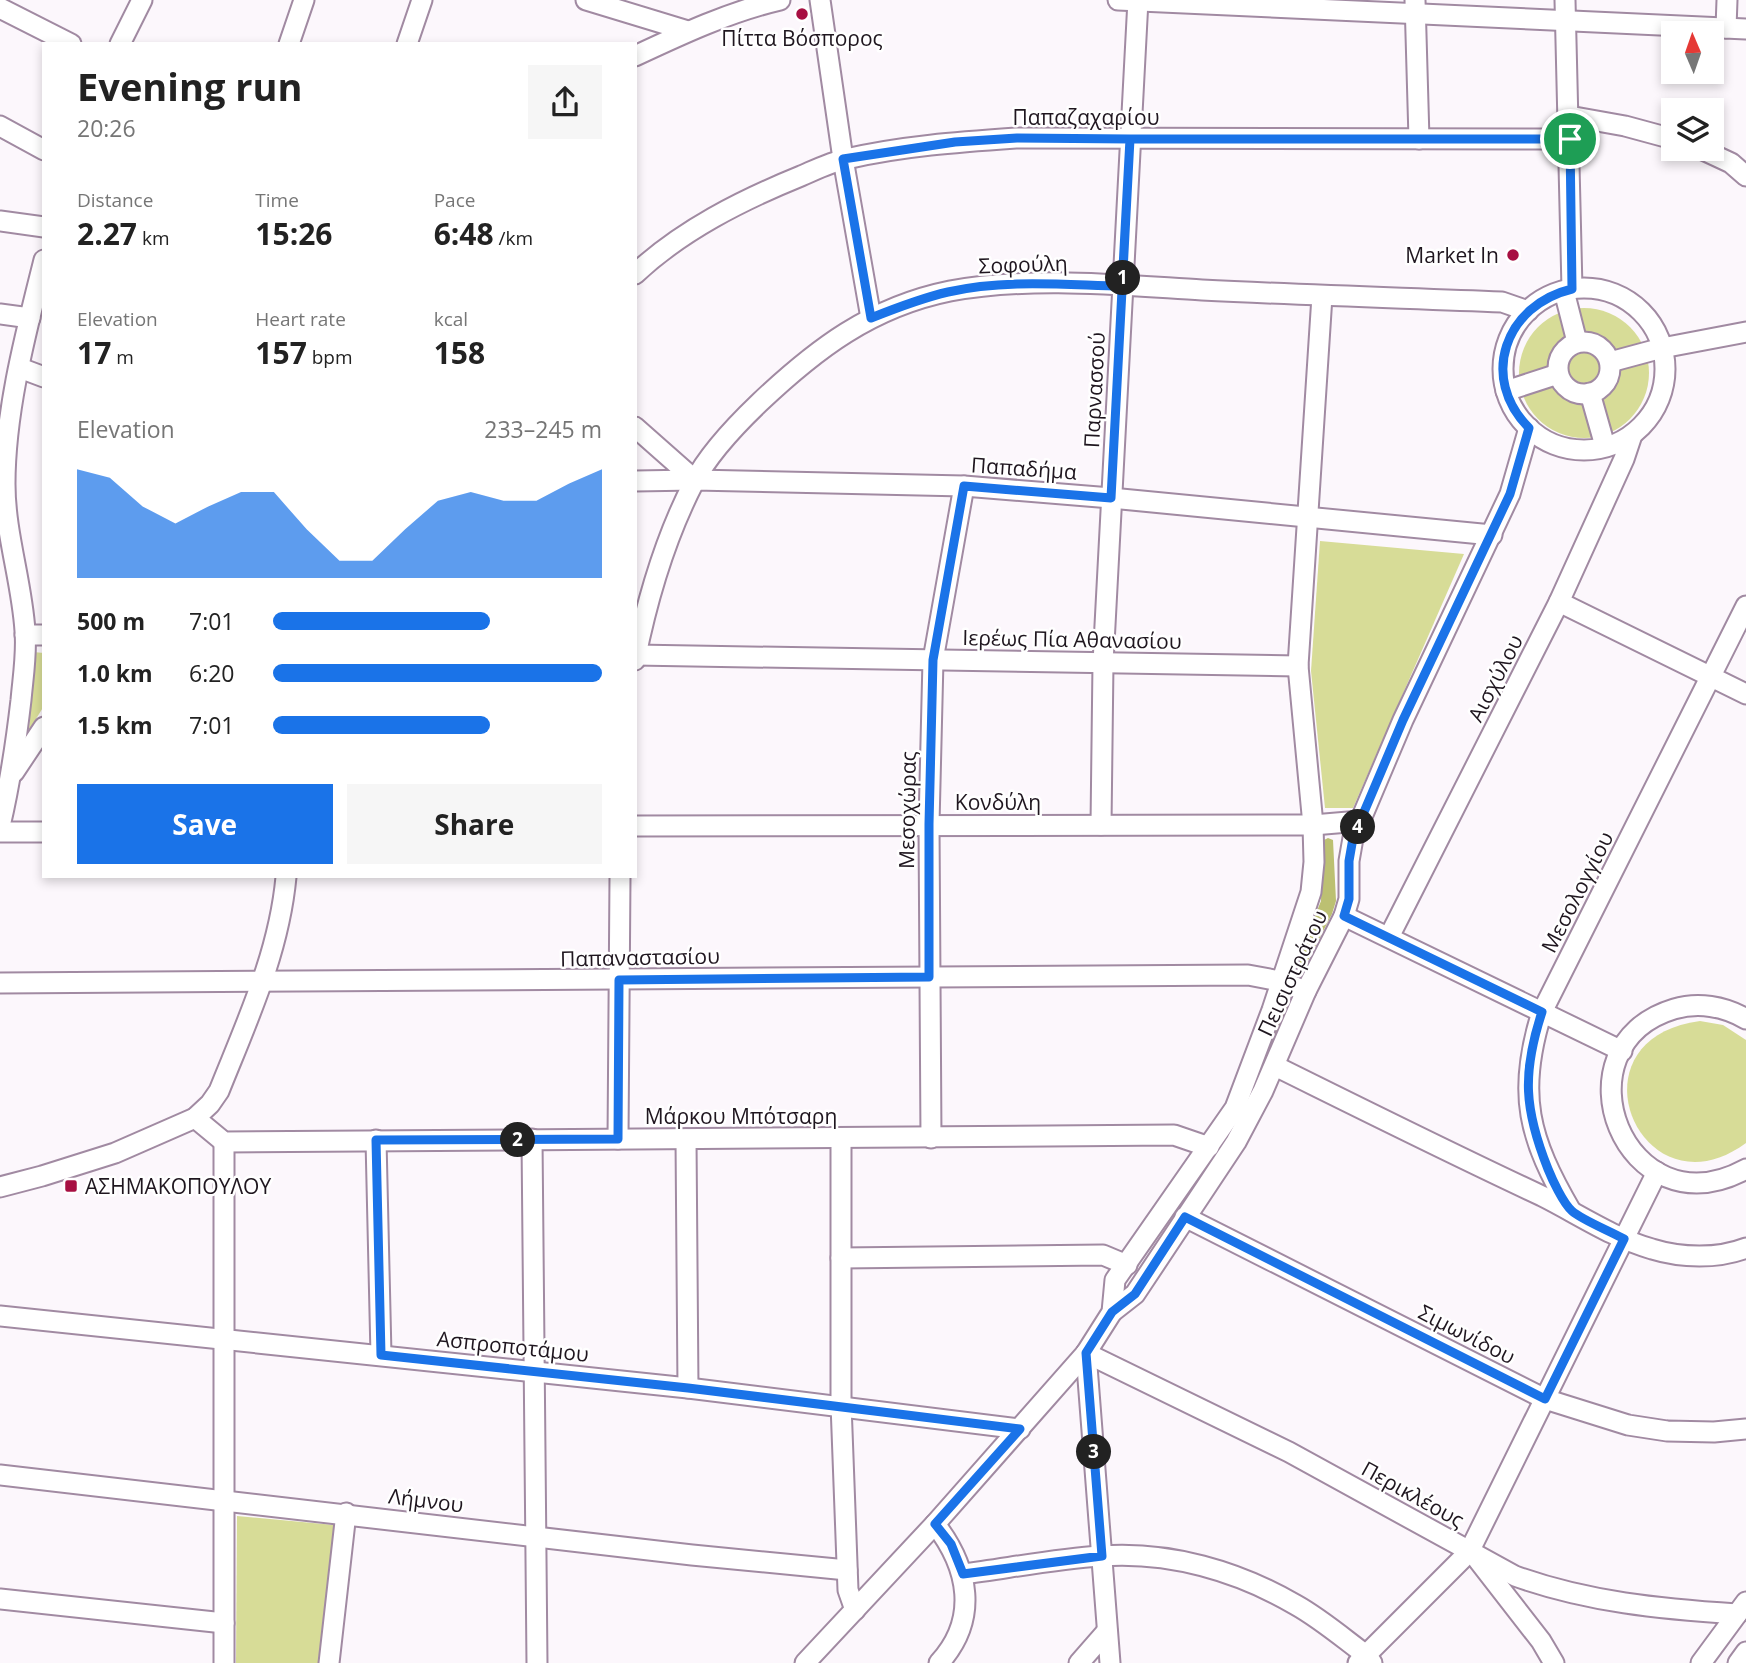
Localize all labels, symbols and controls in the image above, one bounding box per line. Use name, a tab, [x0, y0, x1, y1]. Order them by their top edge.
marker: Πίττα Βόσπορος	[794, 6, 810, 22]
north arrow	[1661, 21, 1724, 84]
map controls	[1661, 21, 1724, 161]
place label: Πίττα Βόσπορος	[721, 24, 883, 52]
text: Evening run	[77, 60, 302, 112]
button: share	[528, 65, 602, 139]
button: layers	[1661, 98, 1724, 161]
street label: Παπαζαχαρίου	[1013, 103, 1160, 131]
pin	[1540, 109, 1600, 169]
text: 20:26	[77, 112, 136, 144]
icon: arrive	[1551, 120, 1589, 158]
text: Distance	[77, 187, 153, 213]
text: Time	[255, 187, 299, 213]
text: Pace	[434, 187, 475, 213]
text: 2.27	[77, 213, 137, 254]
text: 15:26	[255, 213, 333, 254]
text: 6:48	[434, 213, 494, 254]
text: km	[137, 225, 170, 251]
text: /km	[494, 225, 533, 251]
place label: Market In	[1405, 241, 1499, 269]
marker: Market In	[1505, 247, 1521, 263]
street label: Σοφούλη	[978, 248, 1068, 280]
pin: 1	[1106, 260, 1140, 296]
text: 1	[1117, 264, 1128, 290]
text: Elevation	[77, 306, 158, 332]
text: Heart rate	[255, 306, 346, 332]
text: kcal	[434, 306, 468, 332]
street label: Παρνασσού	[1077, 331, 1111, 449]
text: 17	[77, 332, 111, 373]
text: 157	[255, 332, 307, 373]
text: 158	[434, 332, 485, 373]
text: m	[111, 344, 134, 370]
text: bpm	[307, 344, 353, 370]
text: Elevation	[77, 413, 175, 445]
text: 233–245 m	[484, 413, 602, 445]
street label: Παπαδήμα	[970, 450, 1078, 486]
text: 500 m	[77, 605, 145, 637]
text: 7:01	[189, 605, 235, 637]
street label: Ιερέως Πία Αθανασίου	[962, 623, 1182, 655]
street label: Αισχύλου	[1461, 630, 1529, 726]
text: 1.0 km	[77, 657, 153, 689]
text: 6:20	[189, 657, 235, 689]
text: 1.5 km	[77, 709, 153, 741]
text: 7:01	[189, 709, 235, 741]
street label: Μεσοχώρας	[892, 751, 922, 869]
button: Save	[77, 784, 333, 864]
button: Share	[347, 784, 602, 864]
street label: Κονδύλη	[955, 788, 1041, 816]
pin: 4	[1340, 810, 1376, 844]
text: 4	[1352, 813, 1363, 839]
street label: Μεσολογγίου	[1534, 827, 1620, 957]
street label: Πεισιστράτου	[1251, 905, 1333, 1041]
street label: Παπαναστασίου	[560, 942, 720, 972]
street label: Μάρκου Μπότσαρη	[645, 1102, 837, 1130]
pin: 2	[500, 1122, 536, 1158]
text: 2	[512, 1126, 523, 1152]
place label: ΑΣΗΜΑΚΟΠΟΥΛΟΥ	[85, 1172, 271, 1200]
marker: ΑΣΗΜΑΚΟΠΟΥΛΟΥ	[63, 1178, 79, 1194]
street label: Σιμωνίδου	[1414, 1298, 1520, 1370]
street label: Ασπροποτάμου	[436, 1324, 590, 1368]
pin: 3	[1076, 1434, 1112, 1470]
text: 3	[1088, 1438, 1099, 1464]
street label: Περικλέους	[1357, 1454, 1469, 1534]
street label: Λήμνου	[387, 1482, 465, 1518]

